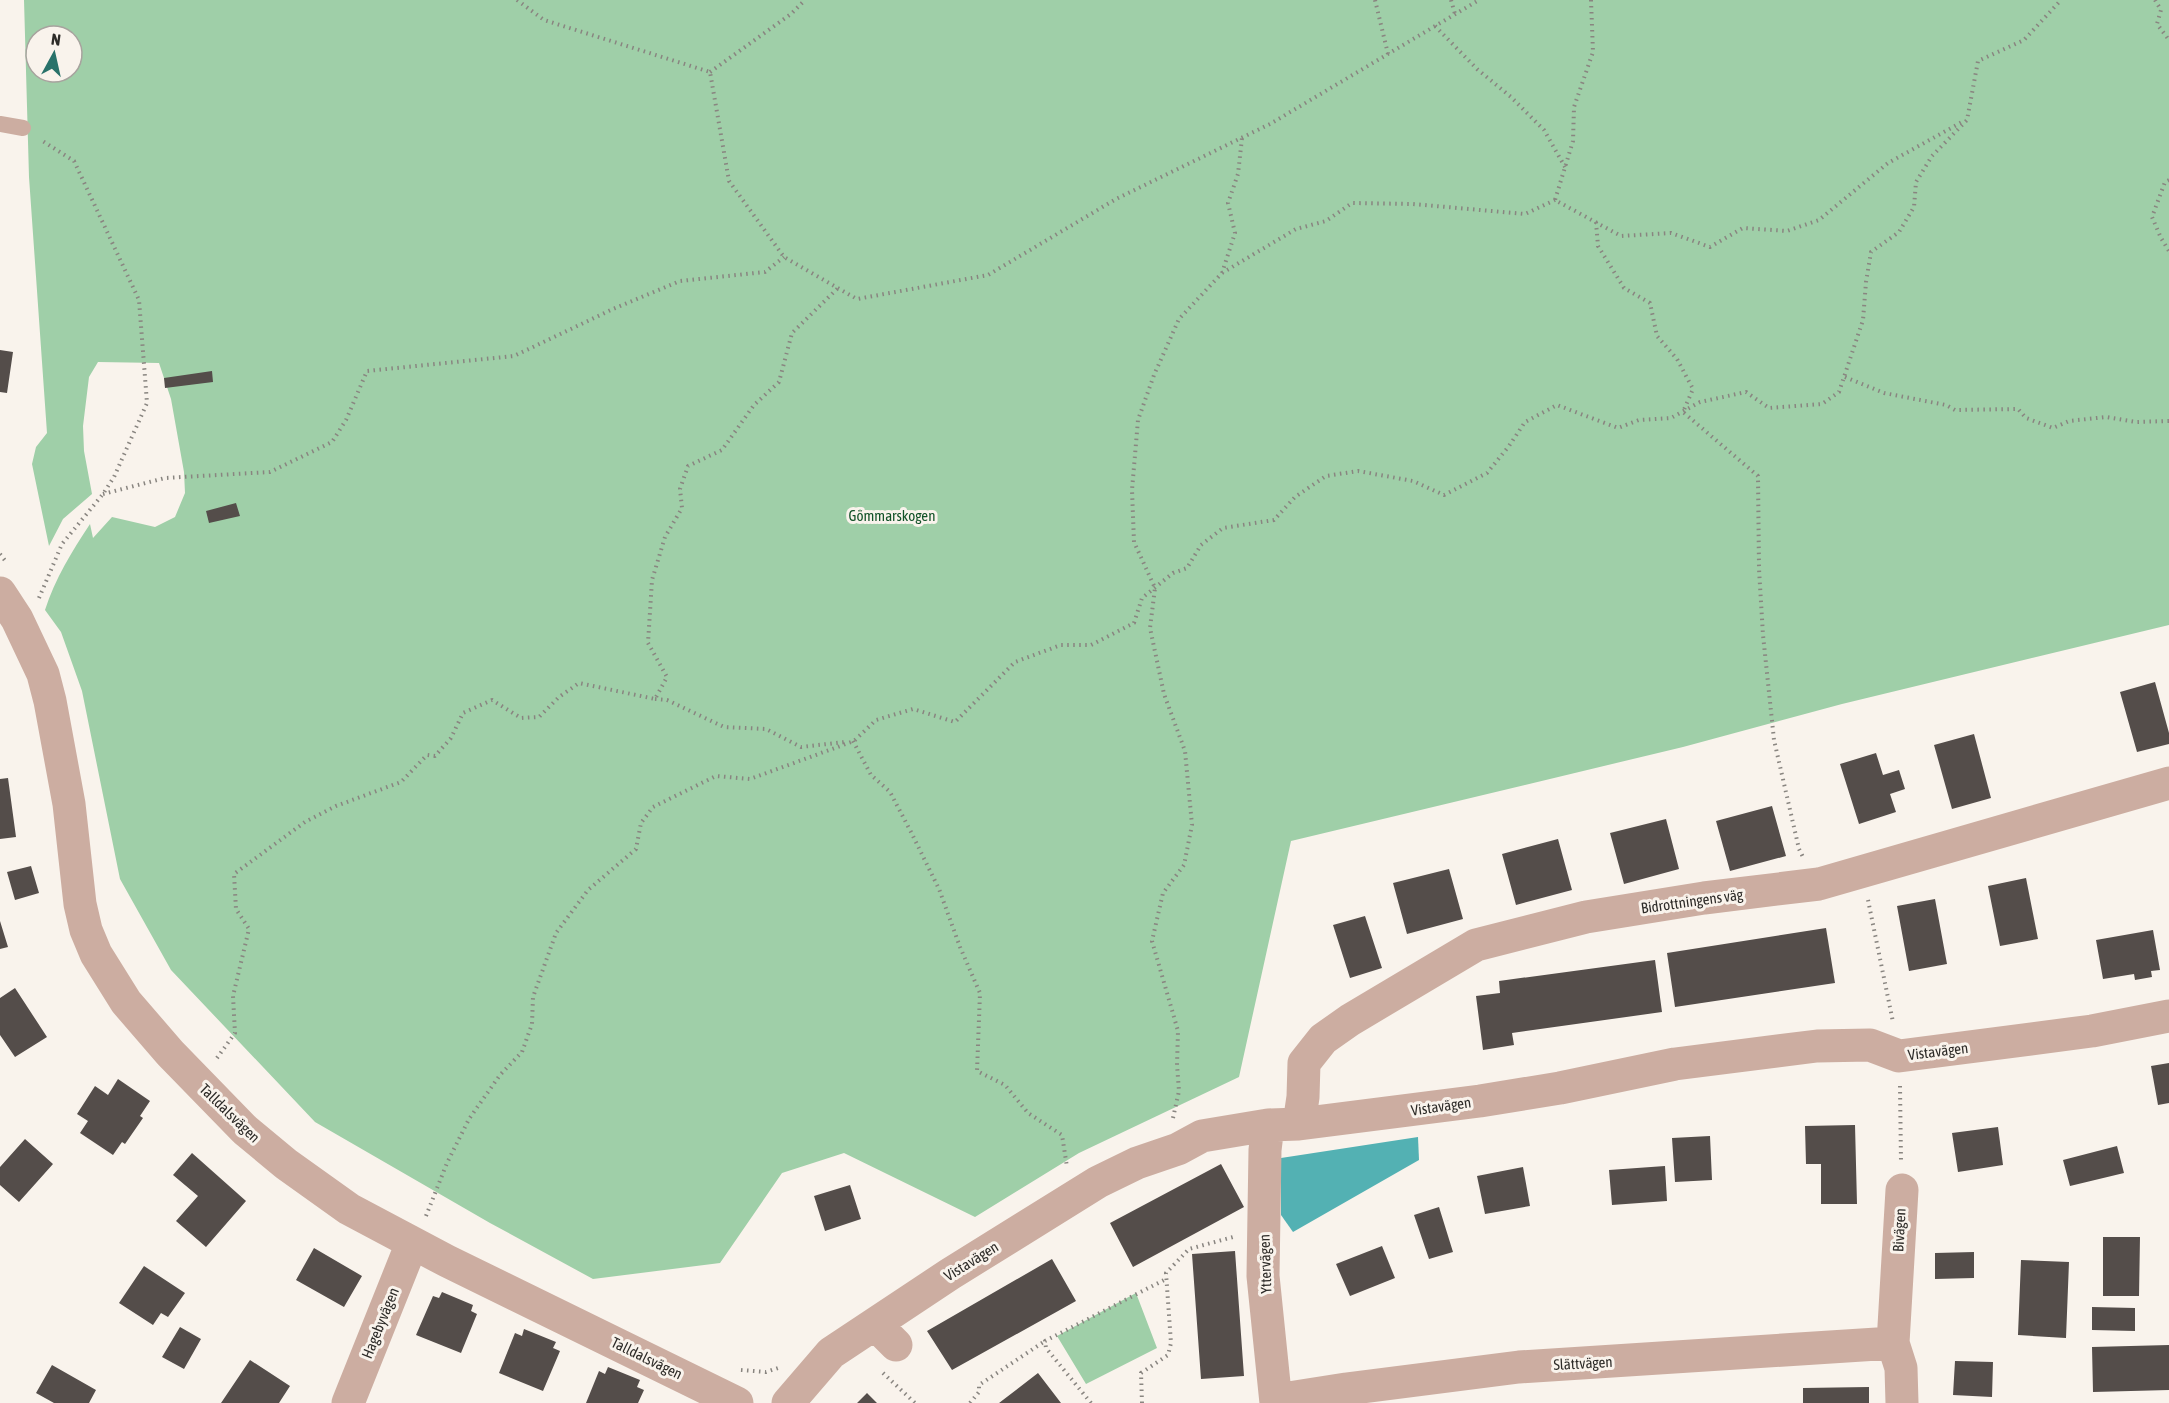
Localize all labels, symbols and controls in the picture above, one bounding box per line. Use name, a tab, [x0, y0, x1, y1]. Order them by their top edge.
north arrow	[24, 24, 84, 84]
text: N	[50, 30, 62, 49]
park label: Gömmarskogen	[849, 507, 935, 524]
street label: Bidrottningens väg	[1640, 885, 1745, 917]
street label: Vistavägen	[1907, 1039, 1969, 1063]
street label: Talldalsvägen	[196, 1080, 264, 1146]
street label: Vistavägen	[1410, 1093, 1472, 1119]
street label: Bivägen	[1889, 1208, 1909, 1252]
street label: Yttervägen	[1255, 1234, 1275, 1294]
street label: Vistavägen	[941, 1238, 1001, 1284]
street label: Hagebyvägen	[358, 1285, 402, 1361]
street label: Talldalsvägen	[609, 1334, 685, 1382]
street label: Slättvägen	[1553, 1353, 1613, 1373]

